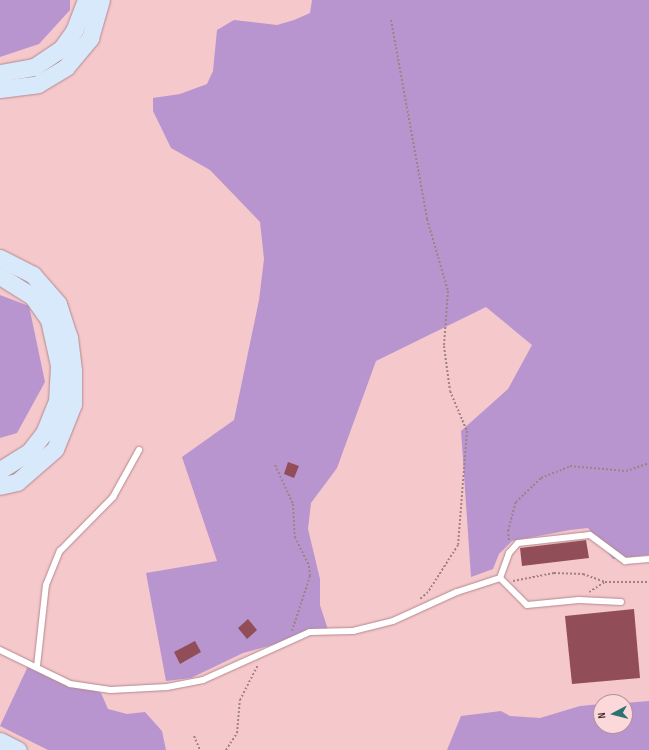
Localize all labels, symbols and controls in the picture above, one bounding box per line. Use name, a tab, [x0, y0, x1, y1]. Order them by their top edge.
north arrow	[593, 694, 633, 734]
text: N	[595, 712, 608, 719]

